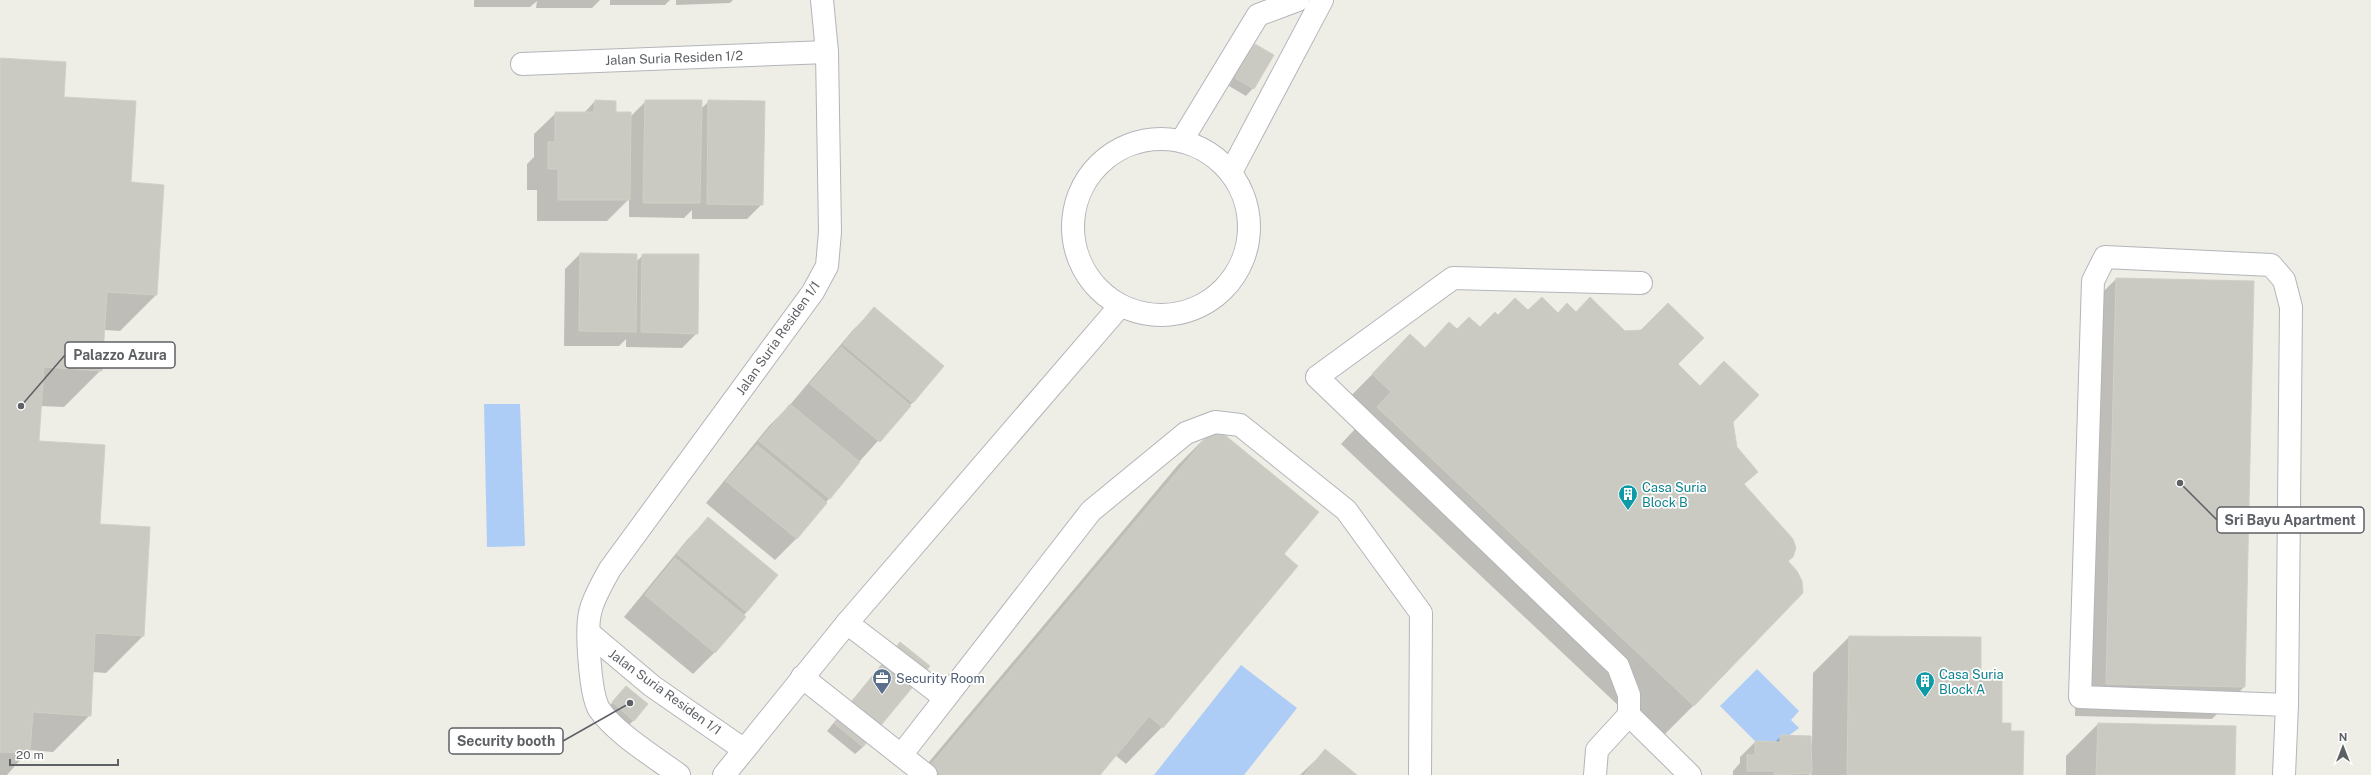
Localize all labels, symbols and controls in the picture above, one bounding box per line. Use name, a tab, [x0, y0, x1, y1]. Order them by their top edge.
street label: Jalan Suria Residen 1/2	[605, 48, 743, 68]
street label: Jalan Suria Residen 1/1	[733, 278, 823, 398]
callout: Palazzo Azura	[65, 342, 175, 368]
text: Palazzo Azura	[73, 347, 167, 363]
place label: Casa Suria Block B	[1642, 480, 1707, 510]
building icon: Casa Suria Block B	[1617, 483, 1639, 511]
callout: Sri Bayu Apartment	[2217, 507, 2364, 533]
text: Sri Bayu Apartment	[2224, 512, 2356, 528]
street label: Jalan Suria Residen 1/1	[606, 646, 724, 738]
office icon: Security Room	[871, 667, 893, 695]
place label: Casa Suria Block A	[1939, 667, 2004, 697]
building icon: Casa Suria Block A	[1914, 670, 1936, 698]
place label: Security Room	[896, 671, 985, 686]
north arrow	[2323, 727, 2363, 767]
callout: Security booth	[449, 728, 563, 754]
text: N	[2339, 731, 2347, 743]
text: Security booth	[457, 733, 555, 749]
scale bar	[10, 741, 118, 767]
text: 20 m	[16, 748, 44, 762]

